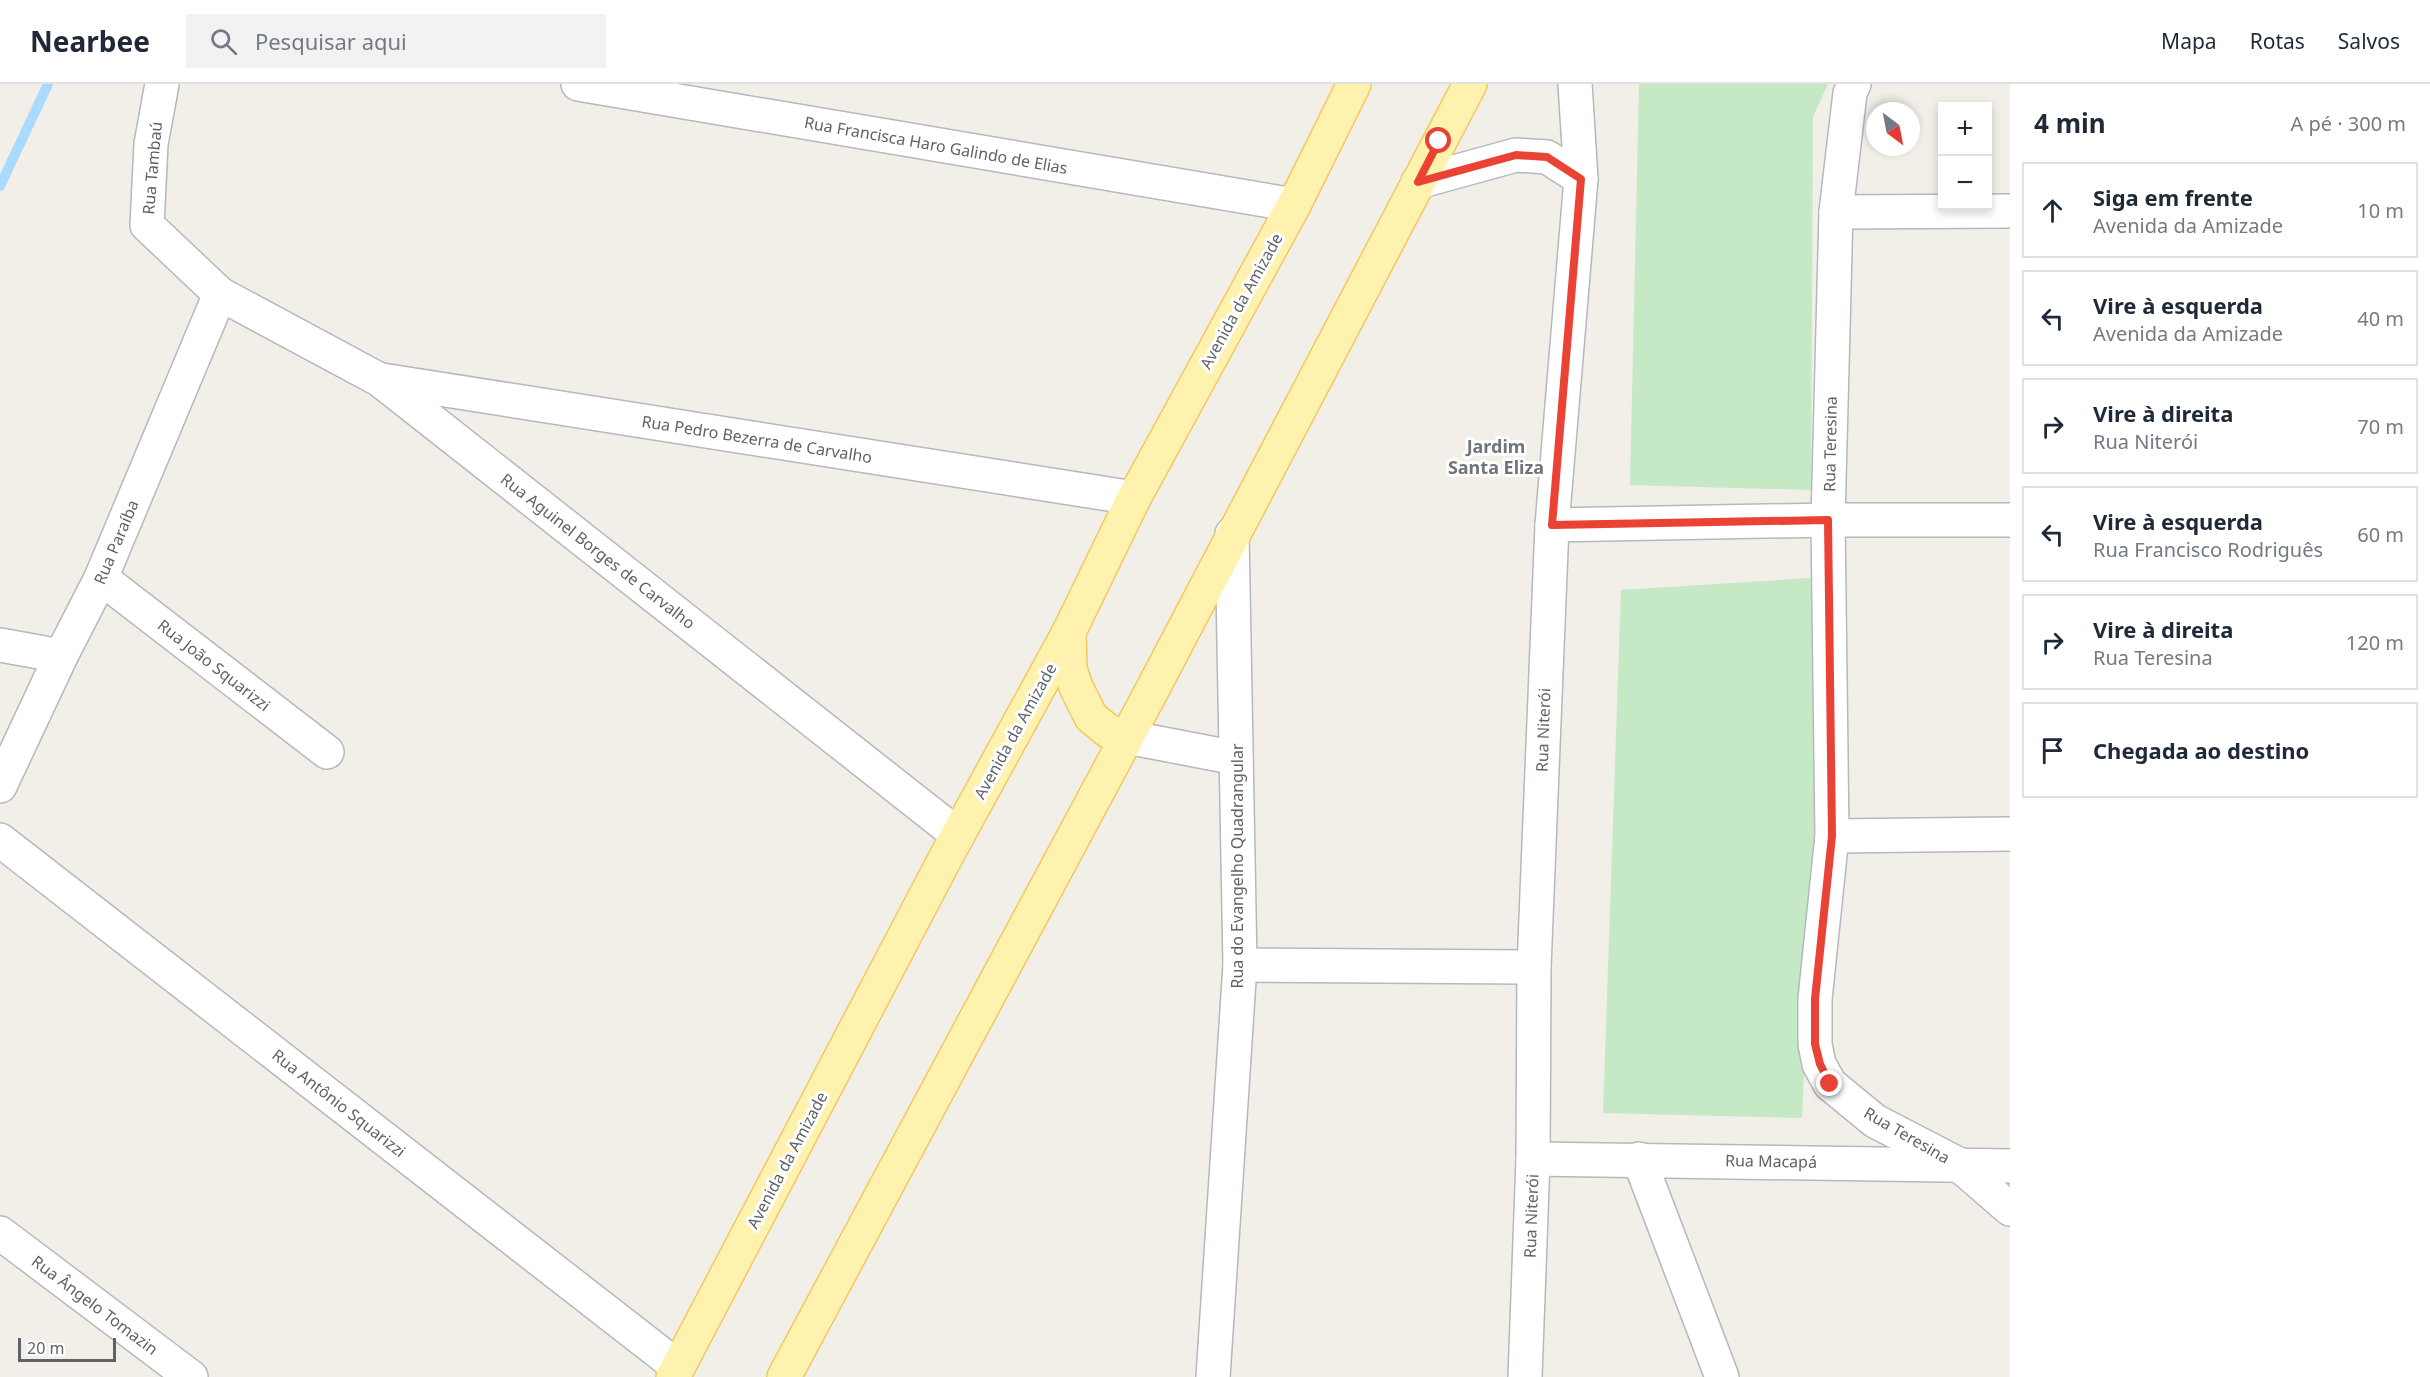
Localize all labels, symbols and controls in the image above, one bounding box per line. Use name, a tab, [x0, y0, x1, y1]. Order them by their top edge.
search box	[186, 14, 606, 68]
text: Nearbee	[30, 22, 150, 60]
icon: search	[207, 25, 240, 58]
text: Pesquisar aqui	[255, 26, 407, 56]
text: Mapa	[2161, 27, 2217, 55]
text: Rotas	[2250, 27, 2305, 55]
text: Salvos	[2338, 27, 2400, 55]
north arrow	[1866, 102, 1920, 156]
map controls	[1938, 102, 1992, 210]
button: +	[1938, 102, 1992, 156]
text: 4 min	[2034, 105, 2106, 141]
text: A pé · 300 m	[2290, 110, 2406, 137]
street label: Rua Francisca Haro Galindo de Elias	[803, 111, 1069, 179]
street label: Rua Tambaú	[137, 121, 167, 215]
route start	[1425, 127, 1451, 153]
button: −	[1938, 156, 1992, 210]
text: Siga em frente	[2093, 182, 2253, 212]
icon: ahead	[2036, 194, 2069, 227]
text: 10 m	[2357, 197, 2404, 224]
text: Avenida da Amizade	[2093, 212, 2283, 239]
street label: Avenida da Amizade	[1195, 229, 1287, 373]
text: Vire à esquerda	[2093, 290, 2263, 320]
icon: left	[2036, 302, 2069, 335]
text: 40 m	[2357, 305, 2404, 332]
text: Avenida da Amizade	[2093, 320, 2283, 347]
street label: Rua Teresina	[1818, 396, 1842, 492]
text: Vire à direita	[2093, 398, 2233, 428]
street label: Rua Pedro Bezerra de Carvalho	[640, 410, 874, 468]
icon: right	[2036, 410, 2069, 443]
text: 70 m	[2357, 413, 2404, 440]
text: Rua Niterói	[2093, 428, 2198, 455]
district label: Jardim Santa Eliza	[1448, 434, 1544, 479]
street label: Rua Aguinel Borges de Carvalho	[496, 468, 700, 634]
street label: Rua Paraíba	[88, 496, 144, 588]
text: Vire à esquerda	[2093, 506, 2263, 536]
icon: left	[2036, 518, 2069, 551]
text: 60 m	[2357, 521, 2404, 548]
text: Rua Francisco Rodriguês	[2093, 536, 2323, 563]
street label: Rua João Squarizzi	[153, 614, 275, 716]
text: Vire à direita	[2093, 614, 2233, 644]
icon: right	[2036, 626, 2069, 659]
text: 120 m	[2346, 629, 2404, 656]
text: Rua Teresina	[2093, 644, 2213, 671]
street label: Avenida da Amizade	[969, 659, 1061, 803]
street label: Rua Niterói	[1531, 688, 1555, 772]
icon: arrive	[2036, 734, 2069, 767]
text: Chegada ao destino	[2093, 735, 2309, 765]
street label: Rua do Evangelho Quadrangular	[1226, 743, 1248, 989]
street label: Rua Antônio Squarizzi	[268, 1044, 410, 1162]
route end	[1816, 1070, 1842, 1096]
street label: Avenida da Amizade	[742, 1088, 832, 1232]
street label: Rua Teresina	[1860, 1102, 1954, 1168]
street label: Rua Macapá	[1725, 1149, 1817, 1173]
street label: Rua Niterói	[1519, 1174, 1543, 1258]
street label: Rua Ângelo Tomazin	[27, 1250, 163, 1360]
scale bar	[18, 1335, 116, 1362]
text: 20 m	[27, 1337, 64, 1359]

